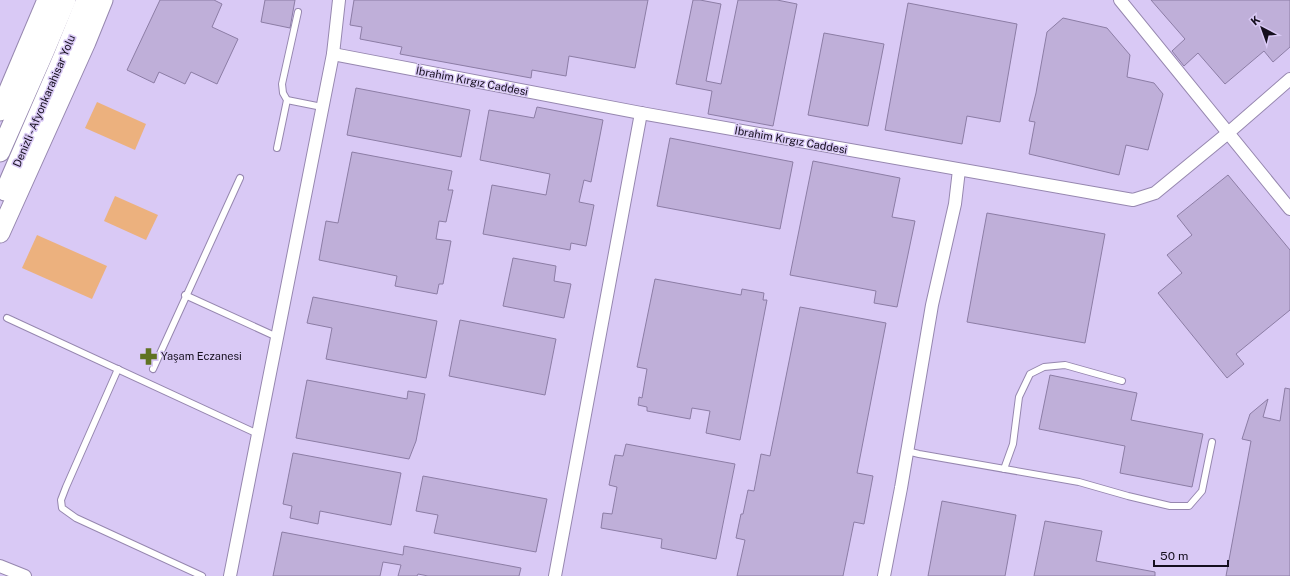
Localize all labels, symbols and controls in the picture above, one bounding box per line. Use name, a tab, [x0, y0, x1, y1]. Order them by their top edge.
north arrow	[1242, 8, 1282, 48]
text: K	[1249, 13, 1262, 28]
street label: Denizli - Afyonkarahisar Yolu	[11, 33, 77, 169]
street label: İbrahim Kırgız Caddesi	[415, 63, 529, 98]
street label: İbrahim Kırgız Caddesi	[734, 123, 848, 156]
pharmacy icon: Yaşam Eczanesi	[138, 346, 158, 366]
place label: Yaşam Eczanesi	[161, 350, 242, 363]
scale bar	[1154, 542, 1228, 568]
text: 50 m	[1160, 549, 1188, 563]

